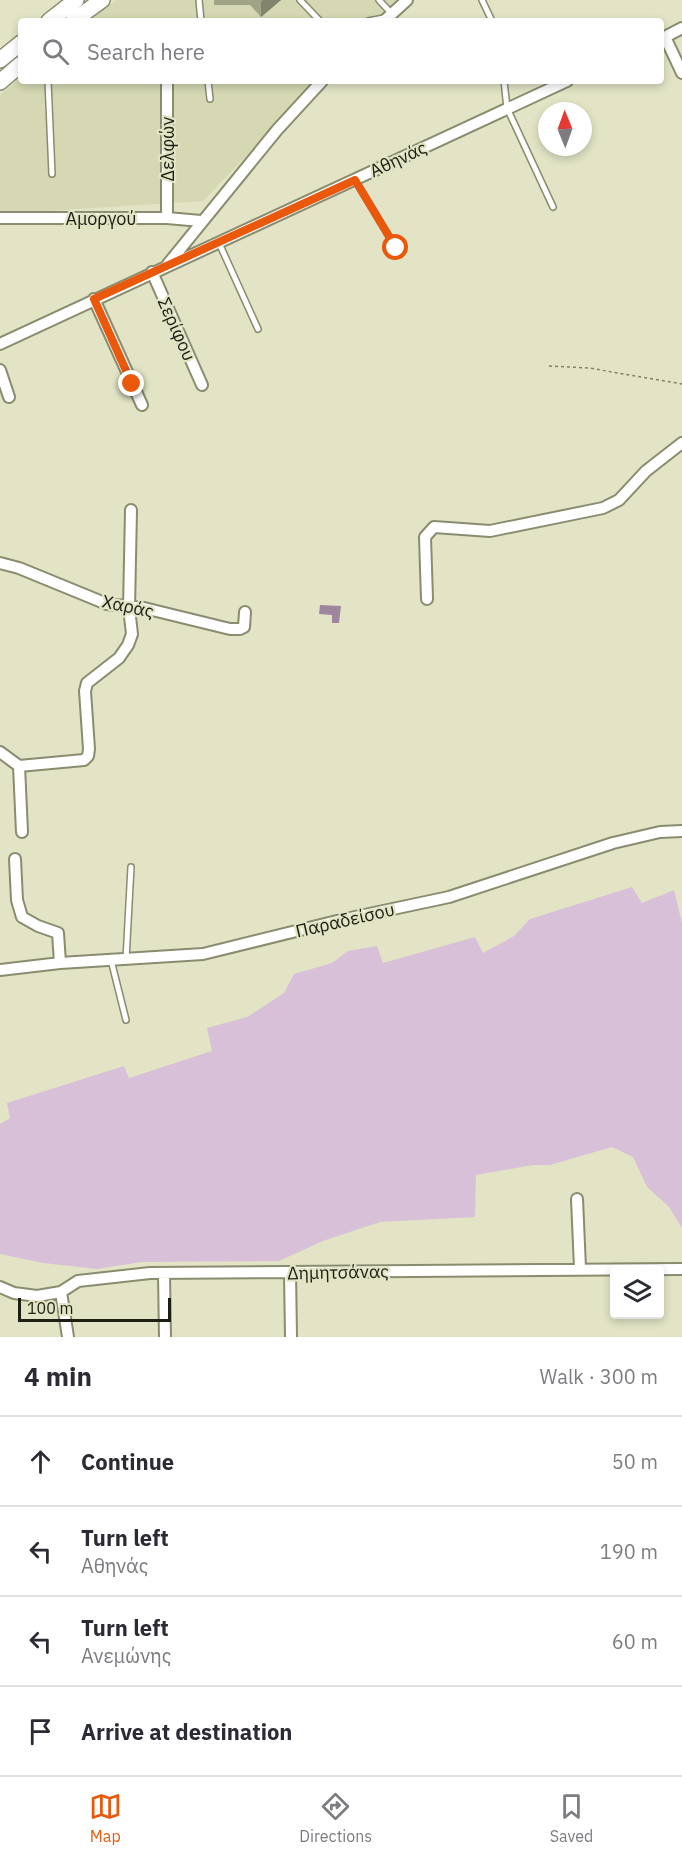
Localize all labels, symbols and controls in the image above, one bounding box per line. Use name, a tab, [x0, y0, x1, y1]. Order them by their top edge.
search box	[18, 18, 664, 84]
icon: search	[39, 35, 72, 68]
text: Search here	[87, 37, 205, 66]
north arrow	[538, 102, 592, 156]
street label: Δελφών	[156, 116, 179, 182]
street label: Αθηνάς	[366, 136, 431, 182]
street label: Αμοργού	[65, 207, 137, 230]
route start	[382, 234, 408, 260]
street label: Σερίφου	[153, 294, 201, 364]
route end	[118, 370, 144, 396]
street label: Χαράς	[100, 589, 156, 623]
street label: Παραδείσου	[293, 897, 397, 943]
street label: Δημητσάνας	[287, 1260, 389, 1284]
map controls	[610, 1265, 664, 1319]
button: layers	[610, 1265, 664, 1319]
scale bar	[18, 1295, 171, 1322]
text: 100 m	[27, 1298, 74, 1318]
text: 4 min	[24, 1359, 92, 1393]
text: Walk · 300 m	[540, 1363, 658, 1390]
icon: ahead	[24, 1445, 57, 1478]
text: Continue	[81, 1447, 174, 1476]
text: 50 m	[612, 1448, 658, 1475]
text: Turn left	[81, 1523, 169, 1552]
icon: left	[24, 1535, 57, 1568]
text: 190 m	[600, 1538, 658, 1565]
text: Αθηνάς	[81, 1552, 148, 1579]
text: Turn left	[81, 1613, 169, 1642]
icon: left	[24, 1625, 57, 1658]
text: 60 m	[612, 1628, 658, 1655]
text: Ανεμώνης	[81, 1642, 171, 1669]
icon: arrive	[24, 1715, 57, 1748]
text: Arrive at destination	[81, 1717, 292, 1746]
tab: Map	[89, 1790, 122, 1846]
tab: Directions	[299, 1790, 372, 1846]
tab: Saved	[550, 1790, 593, 1846]

